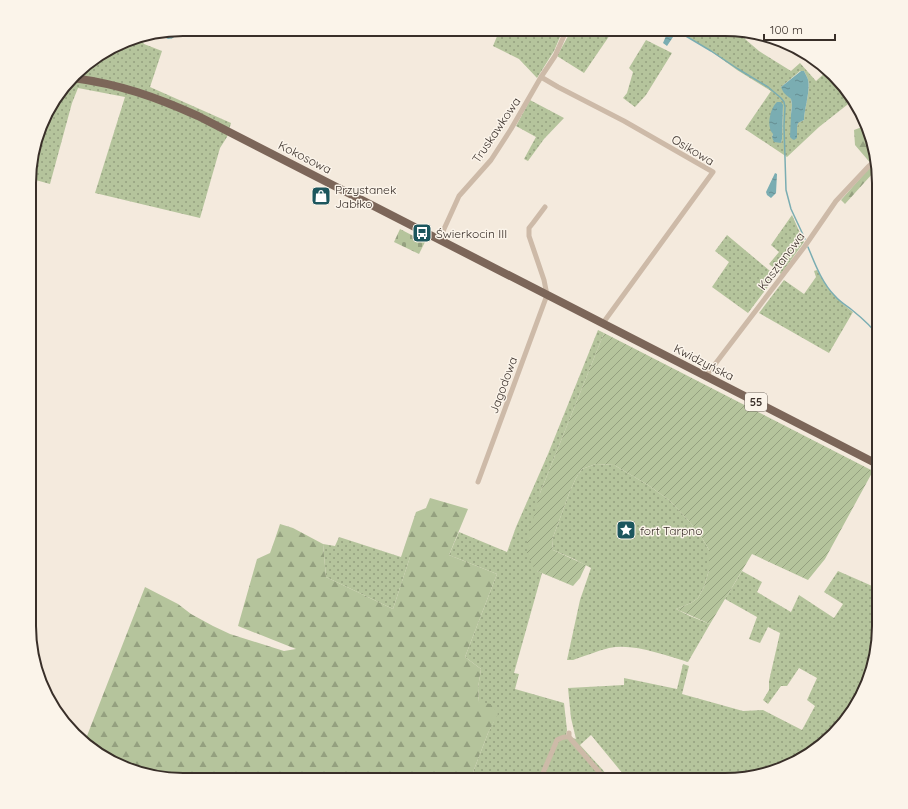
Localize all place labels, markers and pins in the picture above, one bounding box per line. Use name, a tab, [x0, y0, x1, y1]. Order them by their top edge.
place label: Przystanek Jabłko	[335, 182, 396, 211]
shop icon: Przystanek Jabłko	[310, 185, 332, 207]
bus stop icon: Świerkocin III	[411, 222, 433, 244]
place label: Świerkocin III	[436, 226, 507, 241]
place icon: fort Tarpno	[615, 519, 637, 541]
place label: fort Tarpno	[640, 523, 702, 538]

